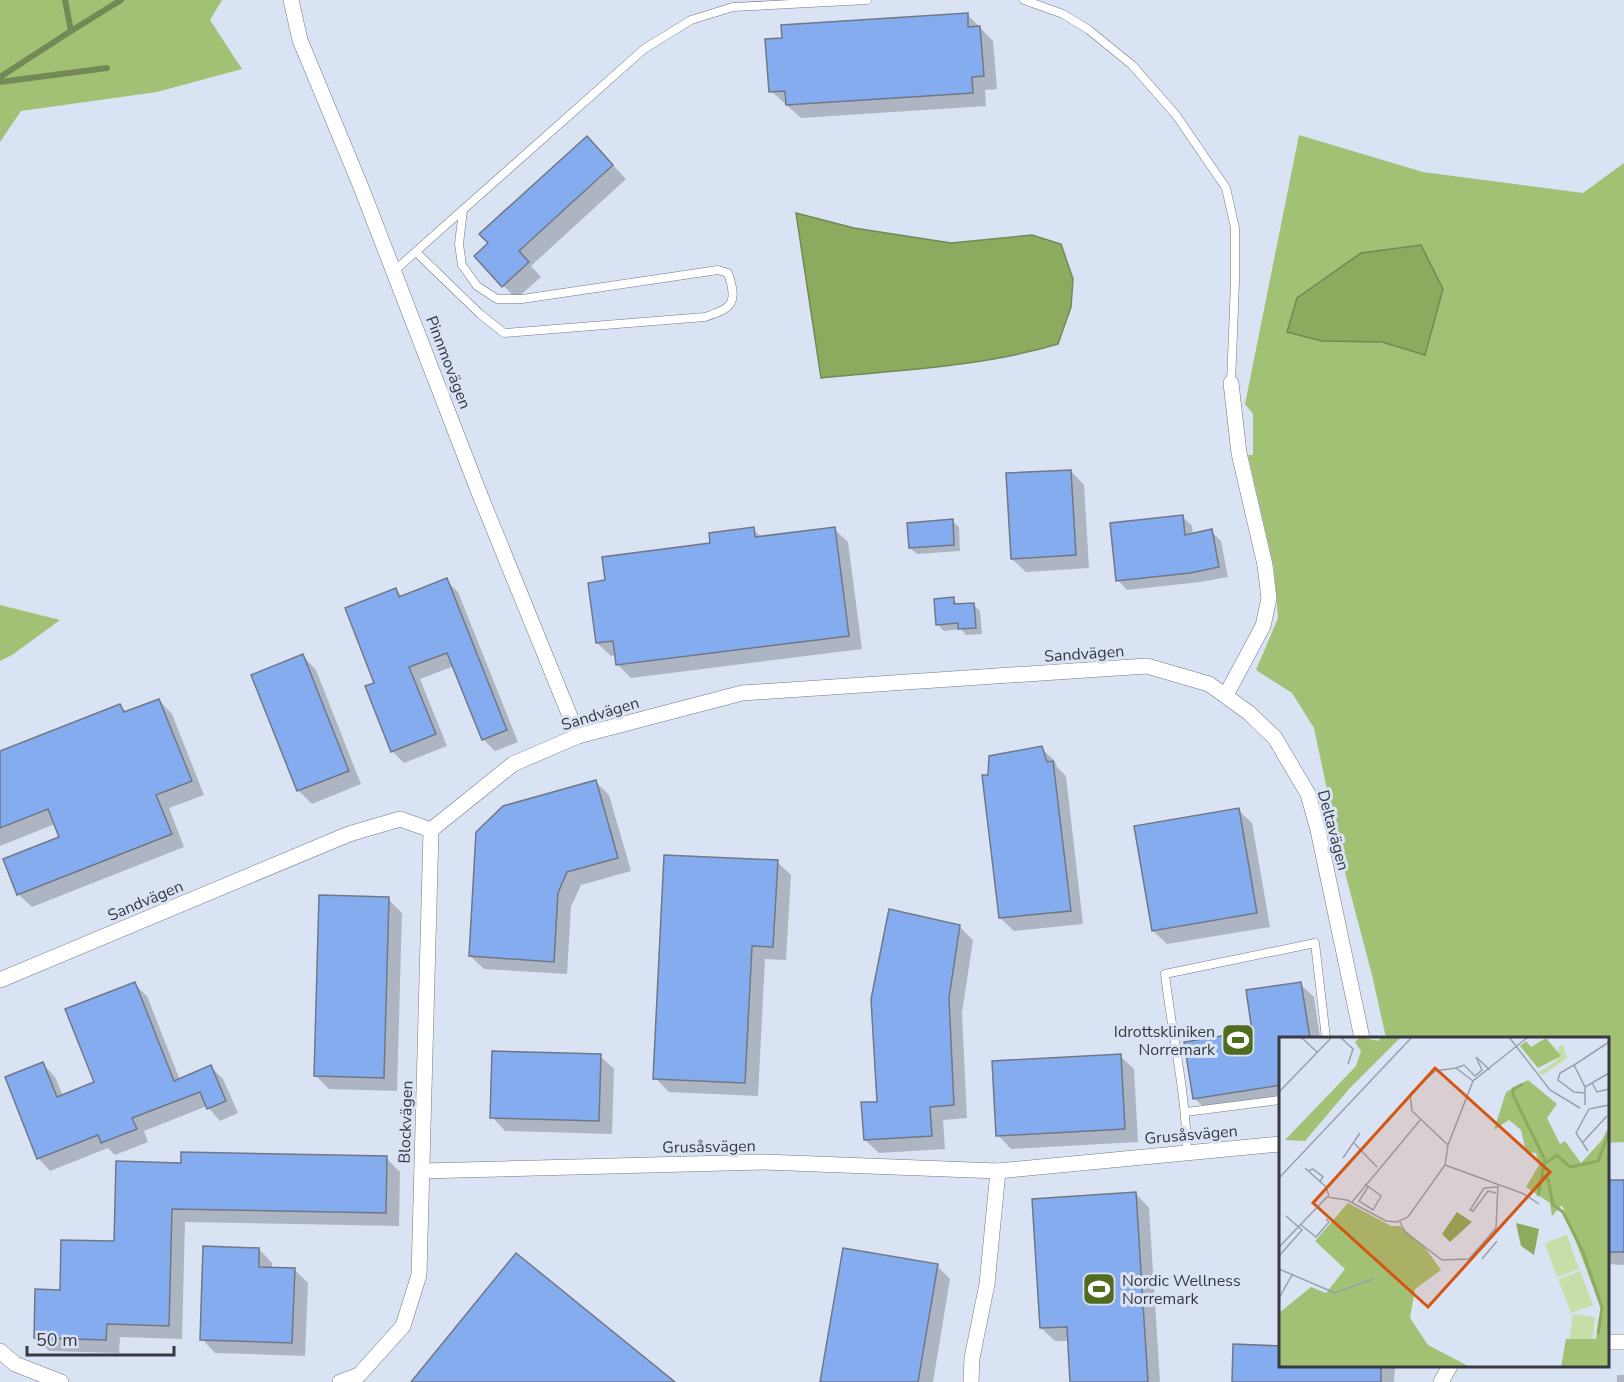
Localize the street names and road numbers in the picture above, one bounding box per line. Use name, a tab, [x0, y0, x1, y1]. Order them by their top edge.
street label: Pinnmovägen	[420, 313, 476, 412]
street label: Sandvägen	[1043, 640, 1125, 668]
street label: Sandvägen	[559, 692, 642, 736]
street label: Deltavägen	[1312, 788, 1354, 873]
street label: Sandvägen	[104, 875, 187, 927]
street label: Blockvägen	[394, 1080, 418, 1164]
street label: Grusåsvägen	[1144, 1120, 1239, 1150]
street label: Grusåsvägen	[662, 1135, 756, 1159]

